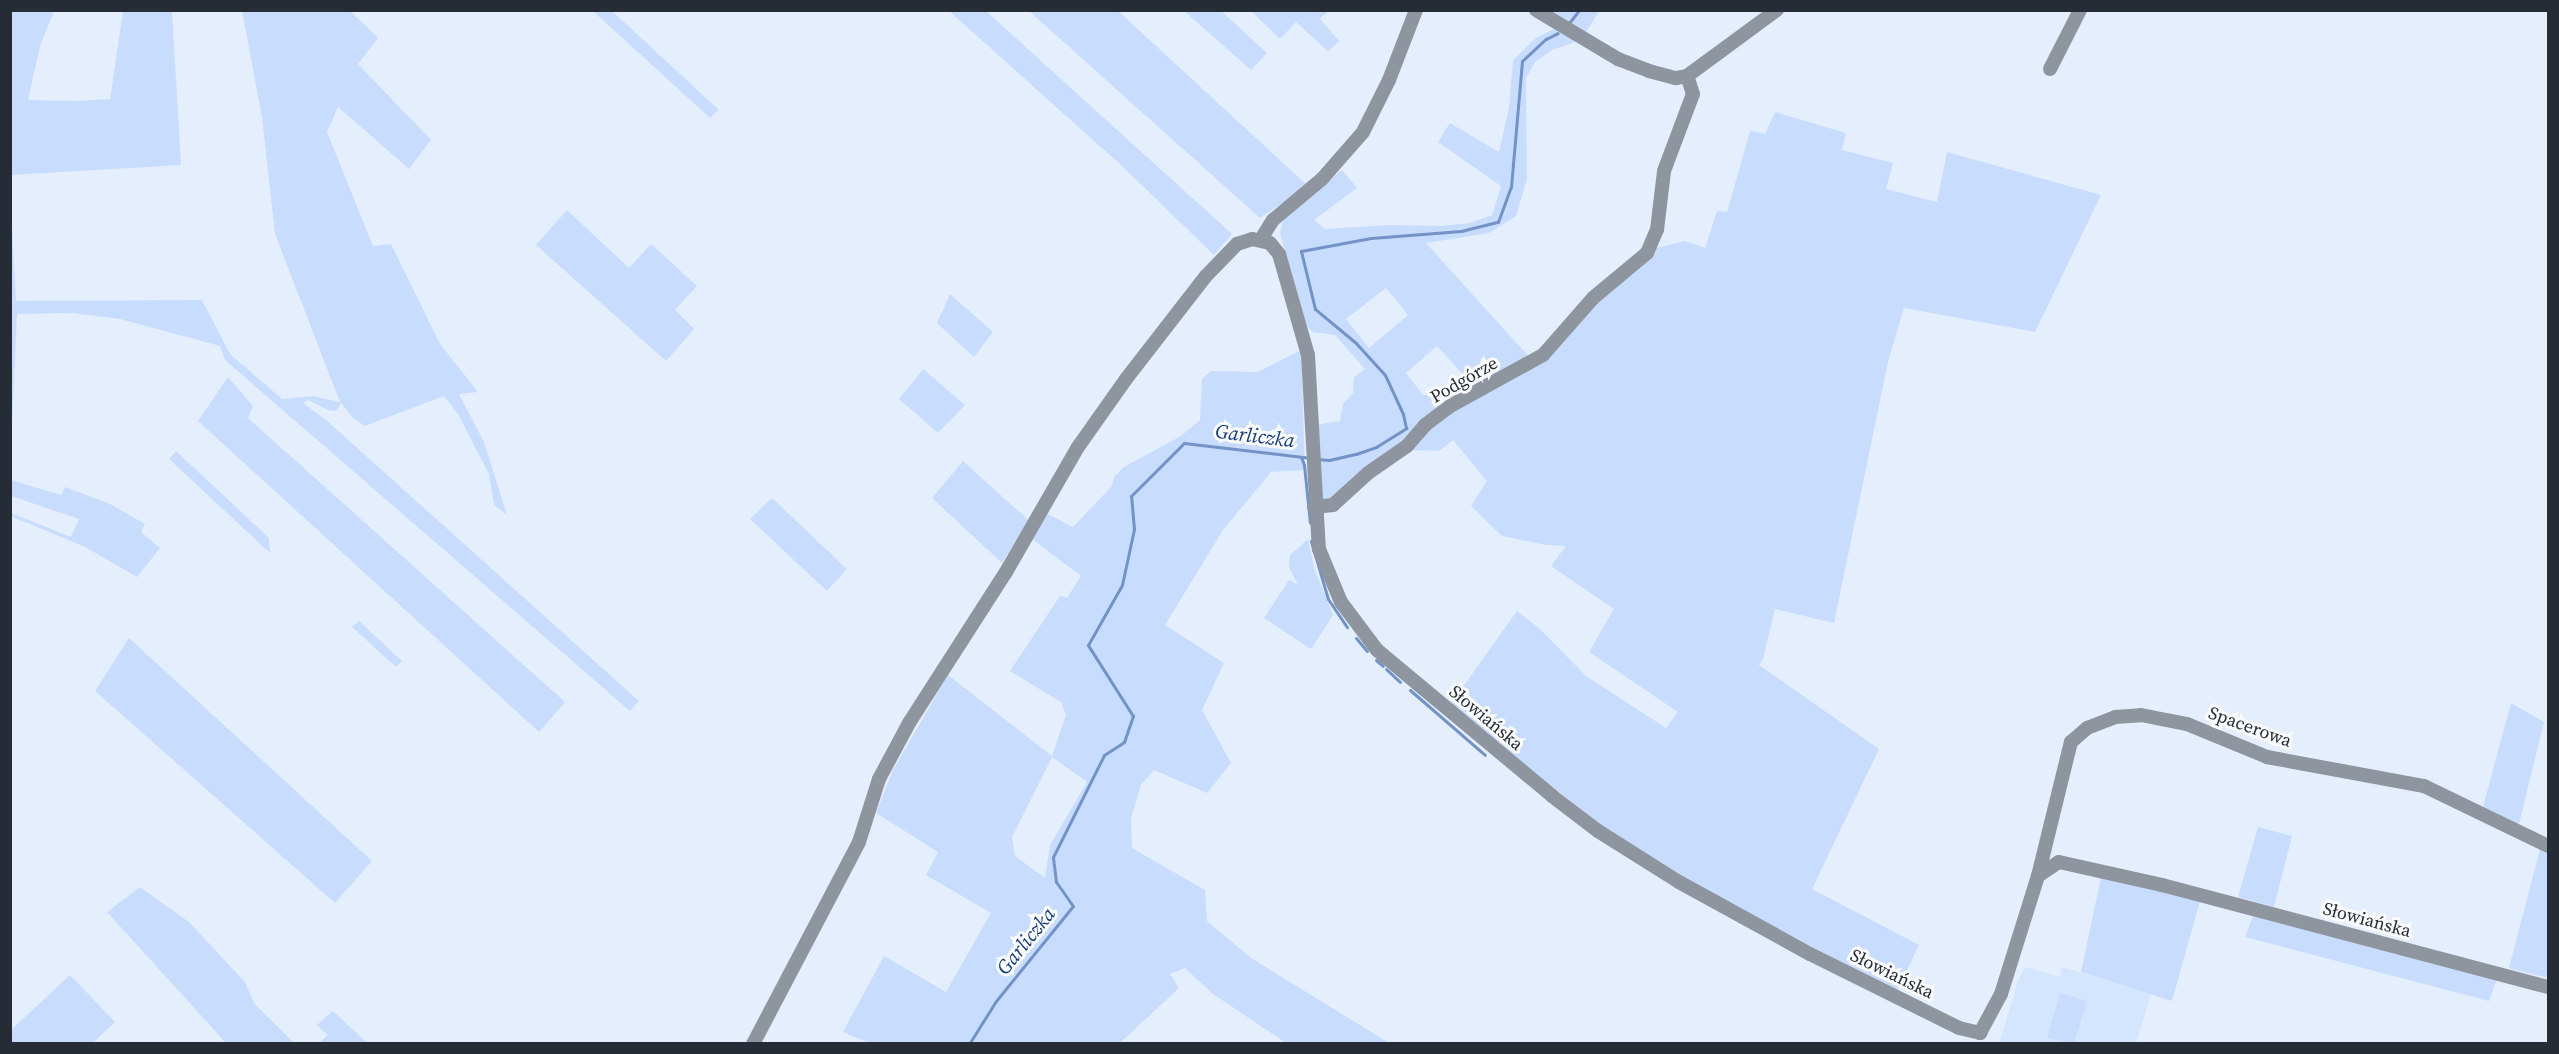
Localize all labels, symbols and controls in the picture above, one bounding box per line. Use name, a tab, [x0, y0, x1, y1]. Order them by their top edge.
street label: Podgórze	[1426, 352, 1502, 408]
water label: Garliczka	[1214, 419, 1296, 453]
street label: Słowiańska	[1445, 681, 1527, 755]
street label: Spacerowa	[2206, 702, 2294, 752]
street label: Słowiańska	[2321, 898, 2413, 942]
water label: Garliczka	[992, 902, 1060, 980]
street label: Słowiańska	[1847, 945, 1937, 1003]

